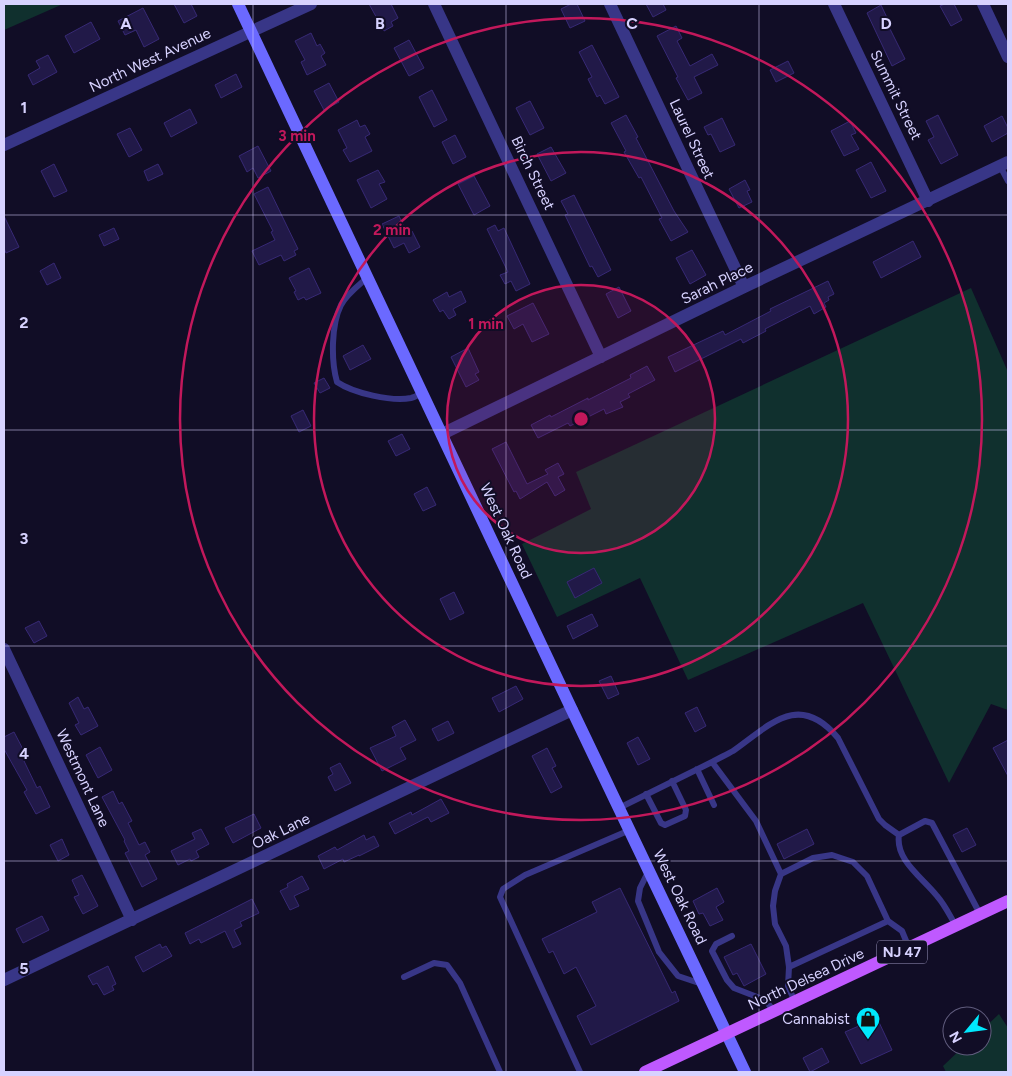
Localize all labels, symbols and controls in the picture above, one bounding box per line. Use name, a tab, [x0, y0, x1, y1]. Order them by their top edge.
text: B	[375, 14, 385, 33]
text: C	[626, 14, 638, 33]
text: D	[880, 14, 892, 33]
street label: North West Avenue	[86, 24, 214, 96]
street label: Summit Street	[866, 47, 926, 143]
street label: Laurel Street	[666, 96, 718, 182]
text: 1	[21, 98, 27, 117]
text: 3 min	[278, 127, 316, 145]
street label: Birch Street	[507, 133, 559, 213]
text: 2 min	[373, 221, 411, 239]
street label: Sarah Place	[678, 258, 756, 308]
text: 2	[19, 313, 29, 332]
text: 1 min	[468, 315, 504, 333]
centre of rings	[572, 410, 590, 428]
street label: West Oak Road	[476, 480, 536, 582]
text: 3	[20, 529, 29, 548]
street label: Westmont Lane	[52, 726, 114, 830]
text: 4	[19, 744, 29, 763]
street label: Oak Lane	[249, 809, 313, 853]
street label: West Oak Road	[649, 847, 711, 947]
road number: NJ 47	[877, 940, 927, 964]
street label: North Delsea Drive	[745, 944, 867, 1014]
text: 5	[19, 959, 29, 978]
shop icon: Cannabist	[855, 1006, 881, 1040]
north arrow	[942, 1006, 992, 1056]
place label: Cannabist	[782, 1010, 850, 1028]
text: N	[946, 1028, 966, 1046]

